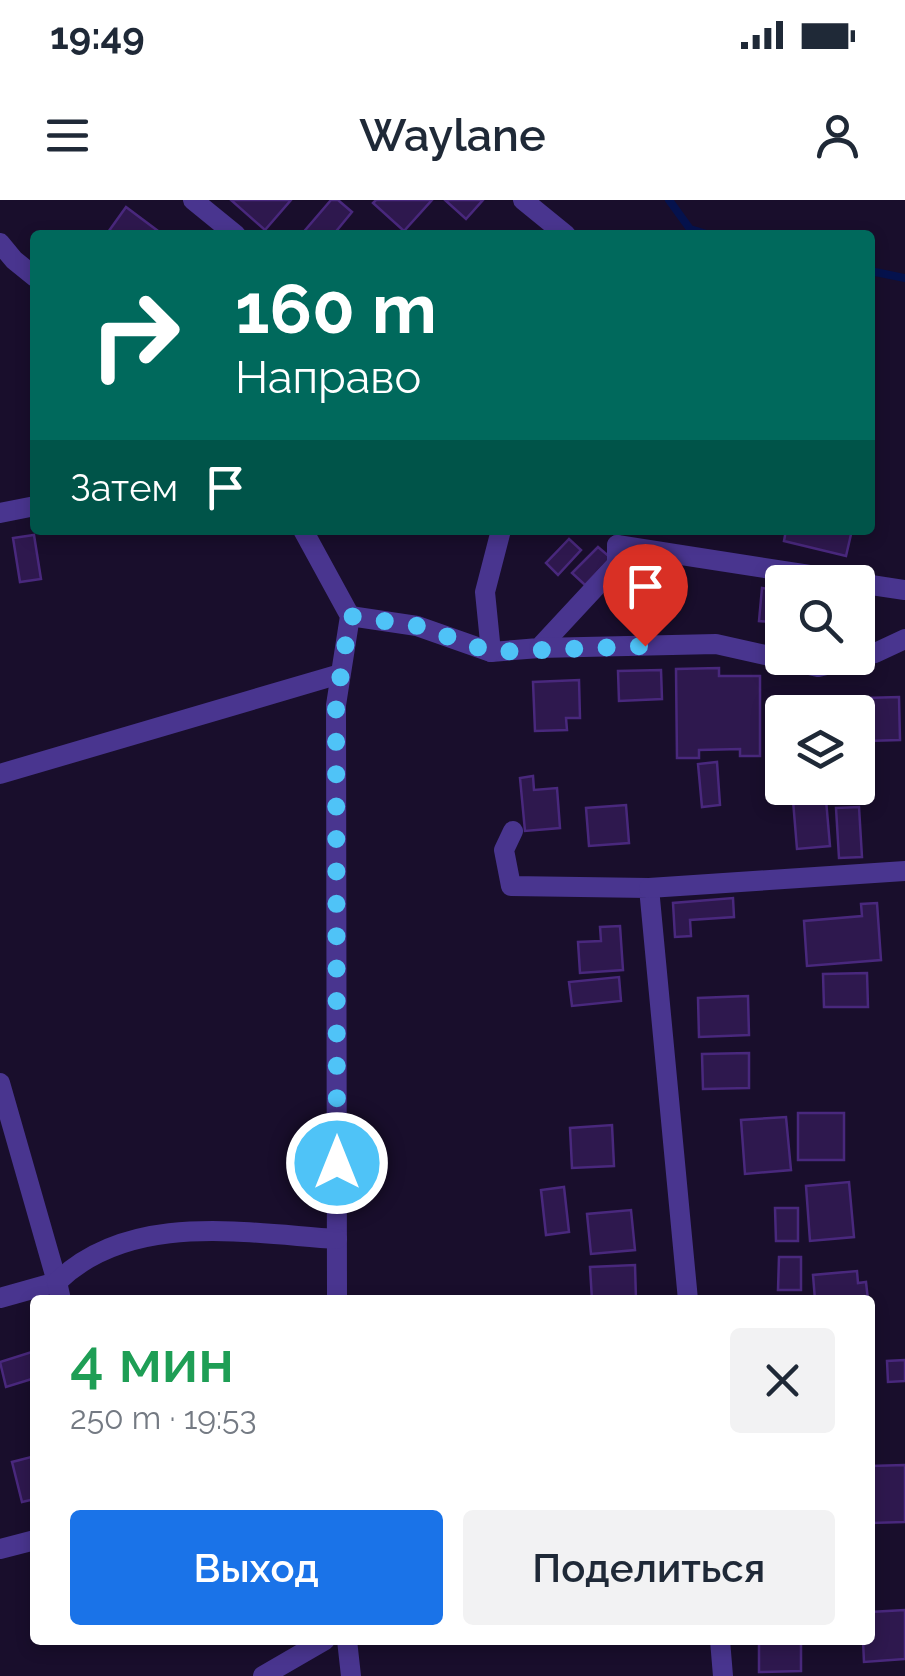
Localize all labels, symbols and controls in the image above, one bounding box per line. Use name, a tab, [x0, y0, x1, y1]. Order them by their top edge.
text: 19:49	[50, 13, 145, 58]
icon: menu	[40, 108, 95, 163]
icon: person	[810, 108, 865, 163]
text: Waylane	[359, 109, 546, 162]
text: 160 m	[235, 267, 437, 349]
icon: right	[70, 270, 200, 400]
text: Направо	[235, 351, 421, 404]
icon: arrive	[198, 460, 253, 515]
text: Затем	[70, 465, 178, 510]
pin	[603, 544, 688, 647]
icon: arrive	[618, 559, 673, 614]
map controls	[765, 565, 875, 805]
button: search	[765, 565, 875, 675]
button: layers	[765, 695, 875, 805]
position arrow	[285, 1111, 389, 1215]
text: 4 мин	[70, 1326, 234, 1396]
button: close	[730, 1328, 835, 1433]
text: 250 m · 19:53	[70, 1399, 257, 1436]
button: Выход	[70, 1510, 443, 1625]
button: Поделиться	[463, 1510, 835, 1625]

